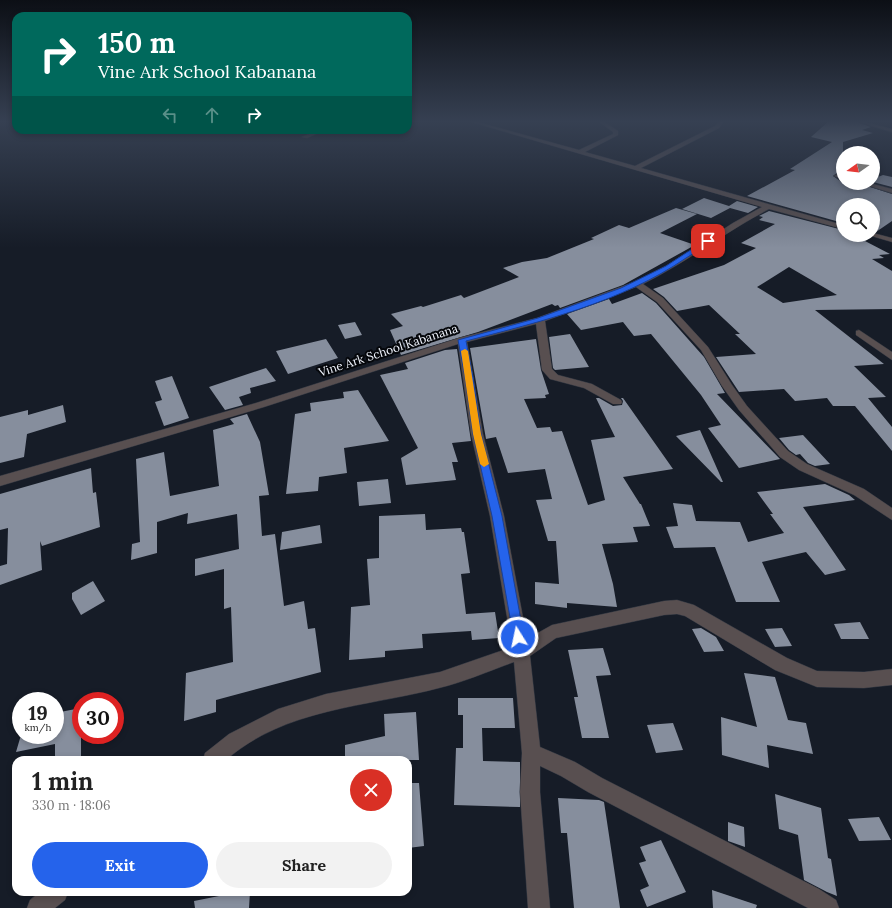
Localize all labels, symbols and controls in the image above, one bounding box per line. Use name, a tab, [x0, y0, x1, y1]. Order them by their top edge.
text: 150 m	[98, 25, 175, 61]
icon: right	[32, 28, 84, 80]
text: Vine Ark School Kabanana	[98, 60, 316, 83]
icon: left	[159, 104, 181, 126]
icon: ahead	[201, 104, 223, 126]
icon: right	[243, 104, 265, 126]
north arrow	[836, 146, 880, 190]
map controls	[836, 146, 880, 242]
button: search	[836, 198, 880, 242]
pin	[691, 224, 725, 258]
icon: arrive	[697, 230, 719, 252]
street label: Vine Ark School Kabanana	[315, 320, 460, 380]
position arrow	[497, 616, 539, 658]
speed limit sign: 30	[72, 692, 124, 744]
text: 19	[28, 700, 48, 725]
text: km/h	[24, 721, 52, 734]
text: 1 min	[32, 766, 93, 797]
button: close	[350, 769, 392, 811]
text: 330 m · 18:06	[32, 797, 111, 814]
button: Exit	[32, 842, 208, 888]
button: Share	[216, 842, 392, 888]

